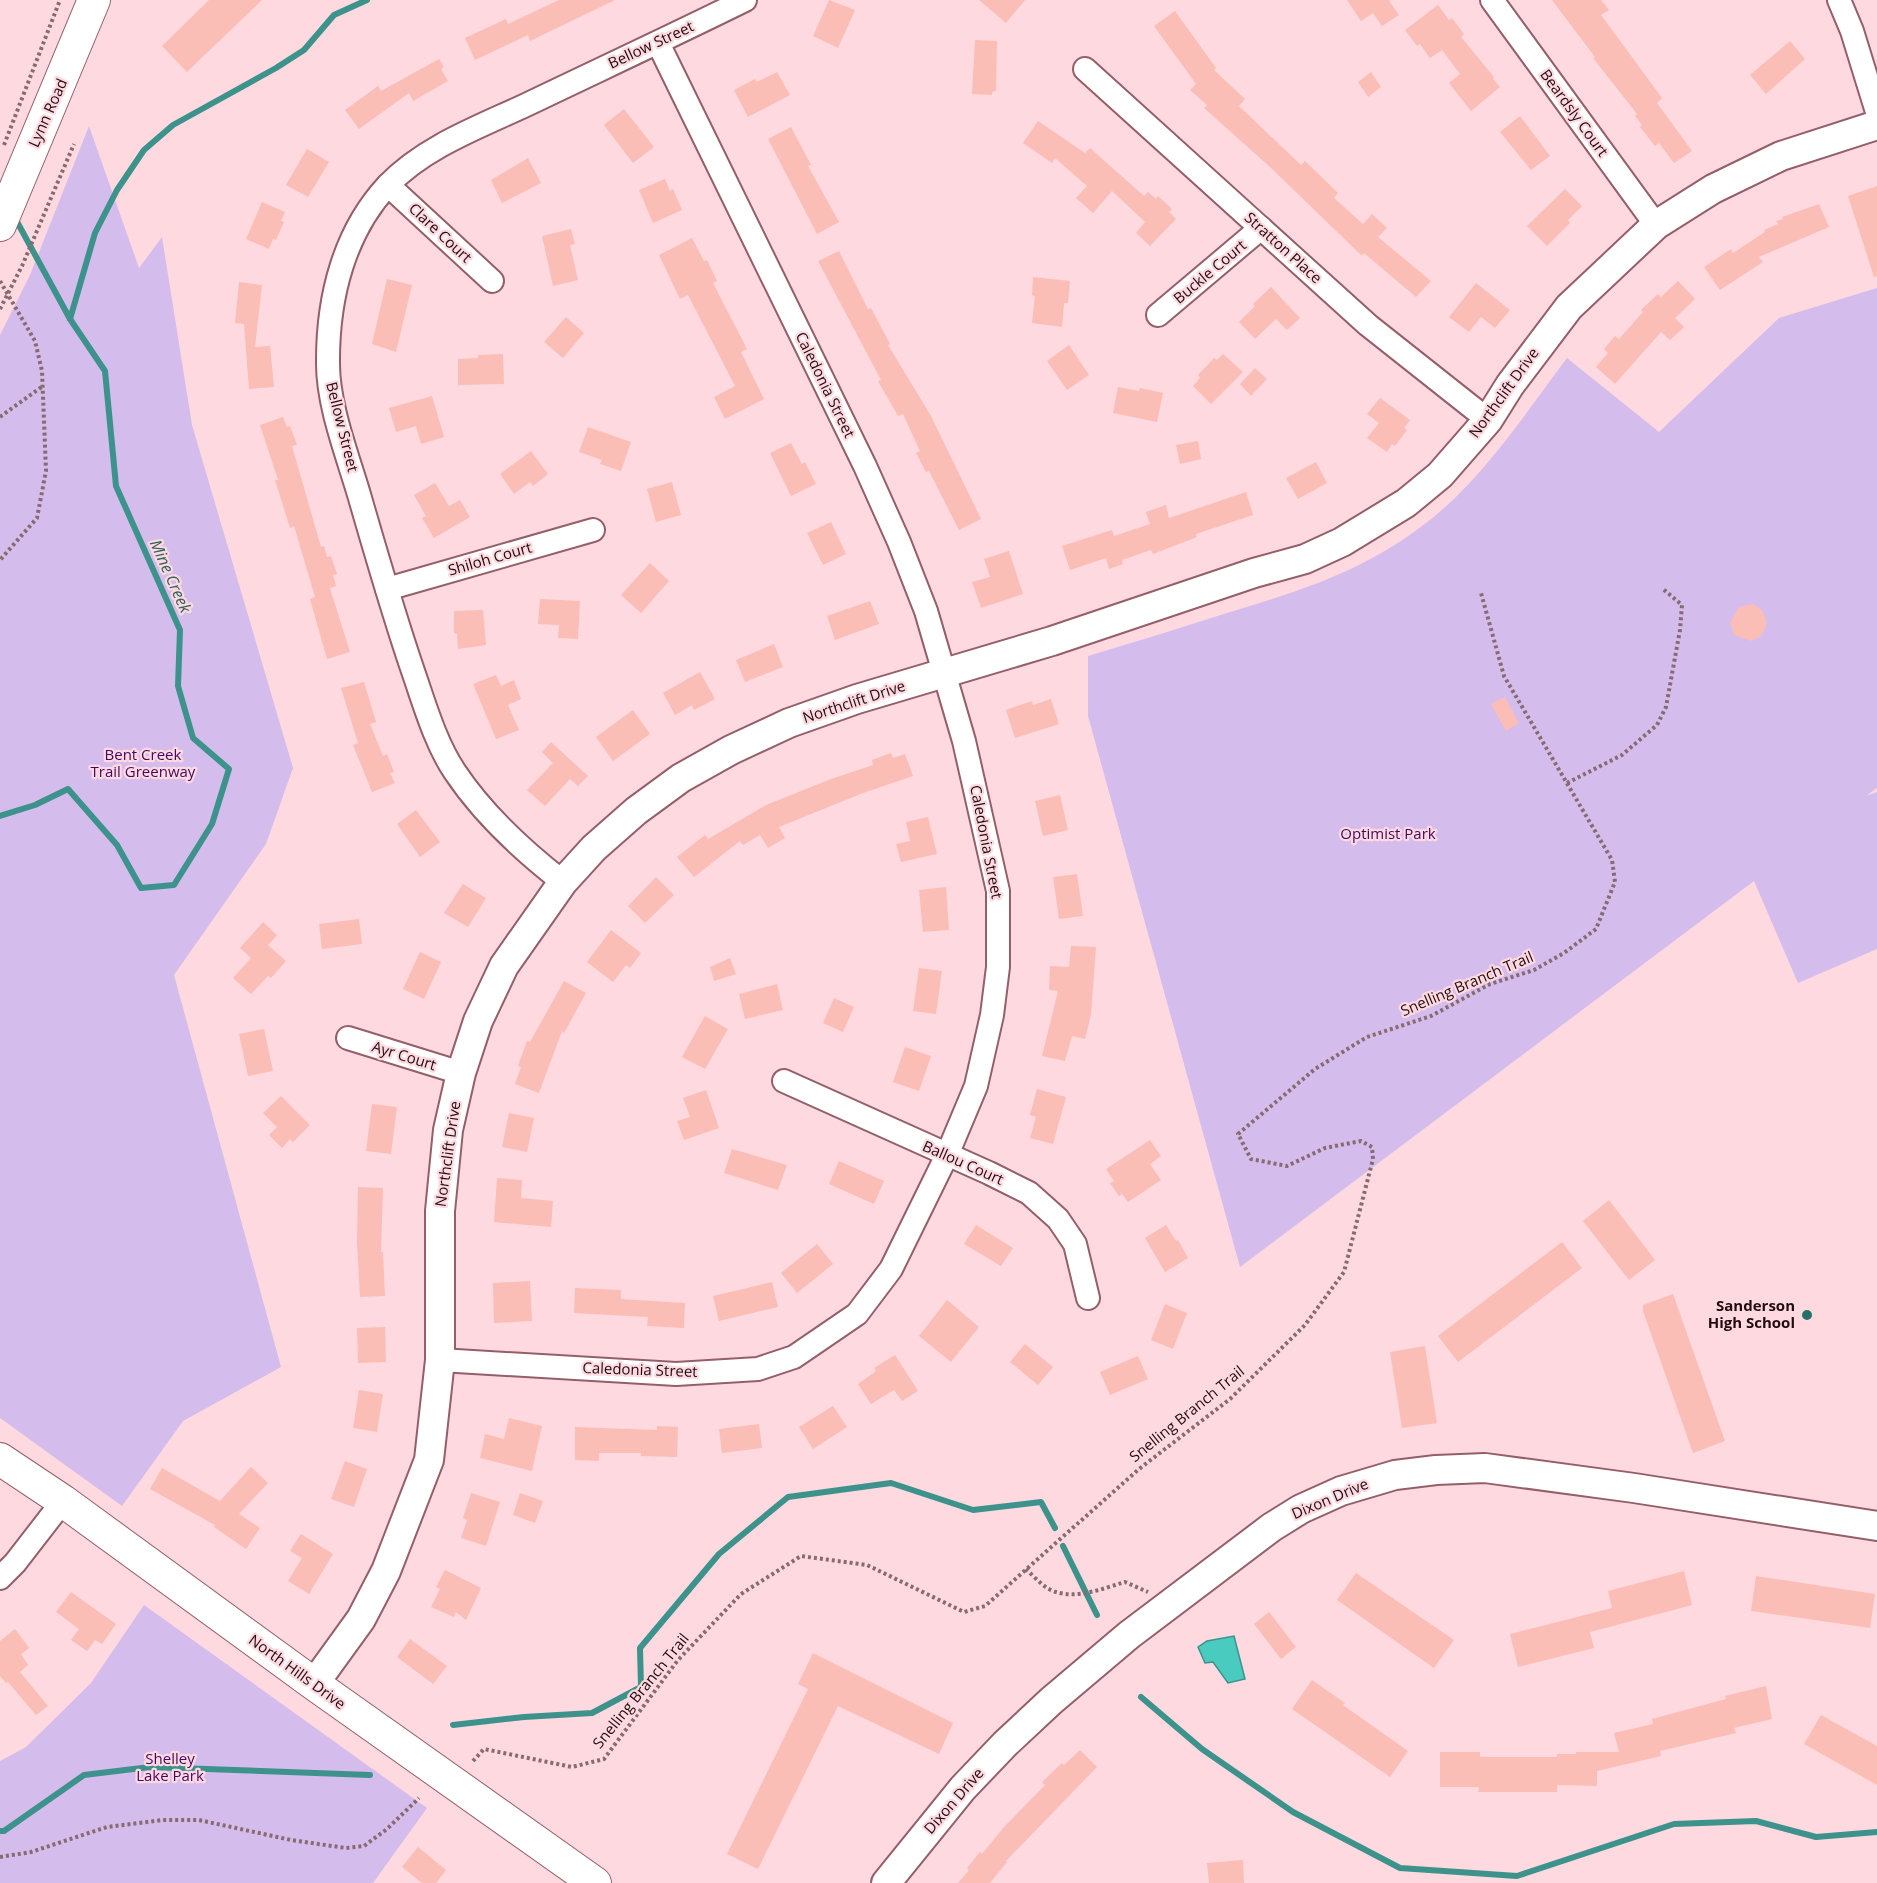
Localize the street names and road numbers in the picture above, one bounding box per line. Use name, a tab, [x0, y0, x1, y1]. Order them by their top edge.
street label: Bellow Street	[605, 16, 697, 73]
street label: Beardsly Court	[1536, 65, 1613, 160]
street label: Lynn Road	[23, 75, 71, 150]
street label: Clare Court	[405, 198, 476, 267]
street label: Stratton Place	[1241, 207, 1327, 287]
street label: Buckle Court	[1169, 235, 1250, 308]
street label: Caledonia Street	[792, 328, 860, 441]
street label: Northclift Drive	[1464, 343, 1543, 441]
street label: Bellow Street	[322, 380, 364, 474]
street label: Shiloh Court	[446, 537, 534, 580]
street label: Northclift Drive	[800, 675, 908, 727]
street label: Caledonia Street	[966, 783, 1008, 900]
street label: Snelling Branch Trail	[1397, 946, 1536, 1020]
street label: Ayr Court	[370, 1036, 439, 1074]
street label: Northclift Drive	[430, 1100, 464, 1208]
street label: Ballou Court	[920, 1135, 1007, 1189]
street label: Caledonia Street	[582, 1357, 698, 1381]
street label: Snelling Branch Trail	[1125, 1361, 1248, 1466]
street label: Dixon Drive	[1288, 1473, 1371, 1523]
street label: North Hills Drive	[245, 1629, 350, 1713]
street label: Snelling Branch Trail	[588, 1629, 693, 1752]
street label: Dixon Drive	[919, 1763, 987, 1838]

